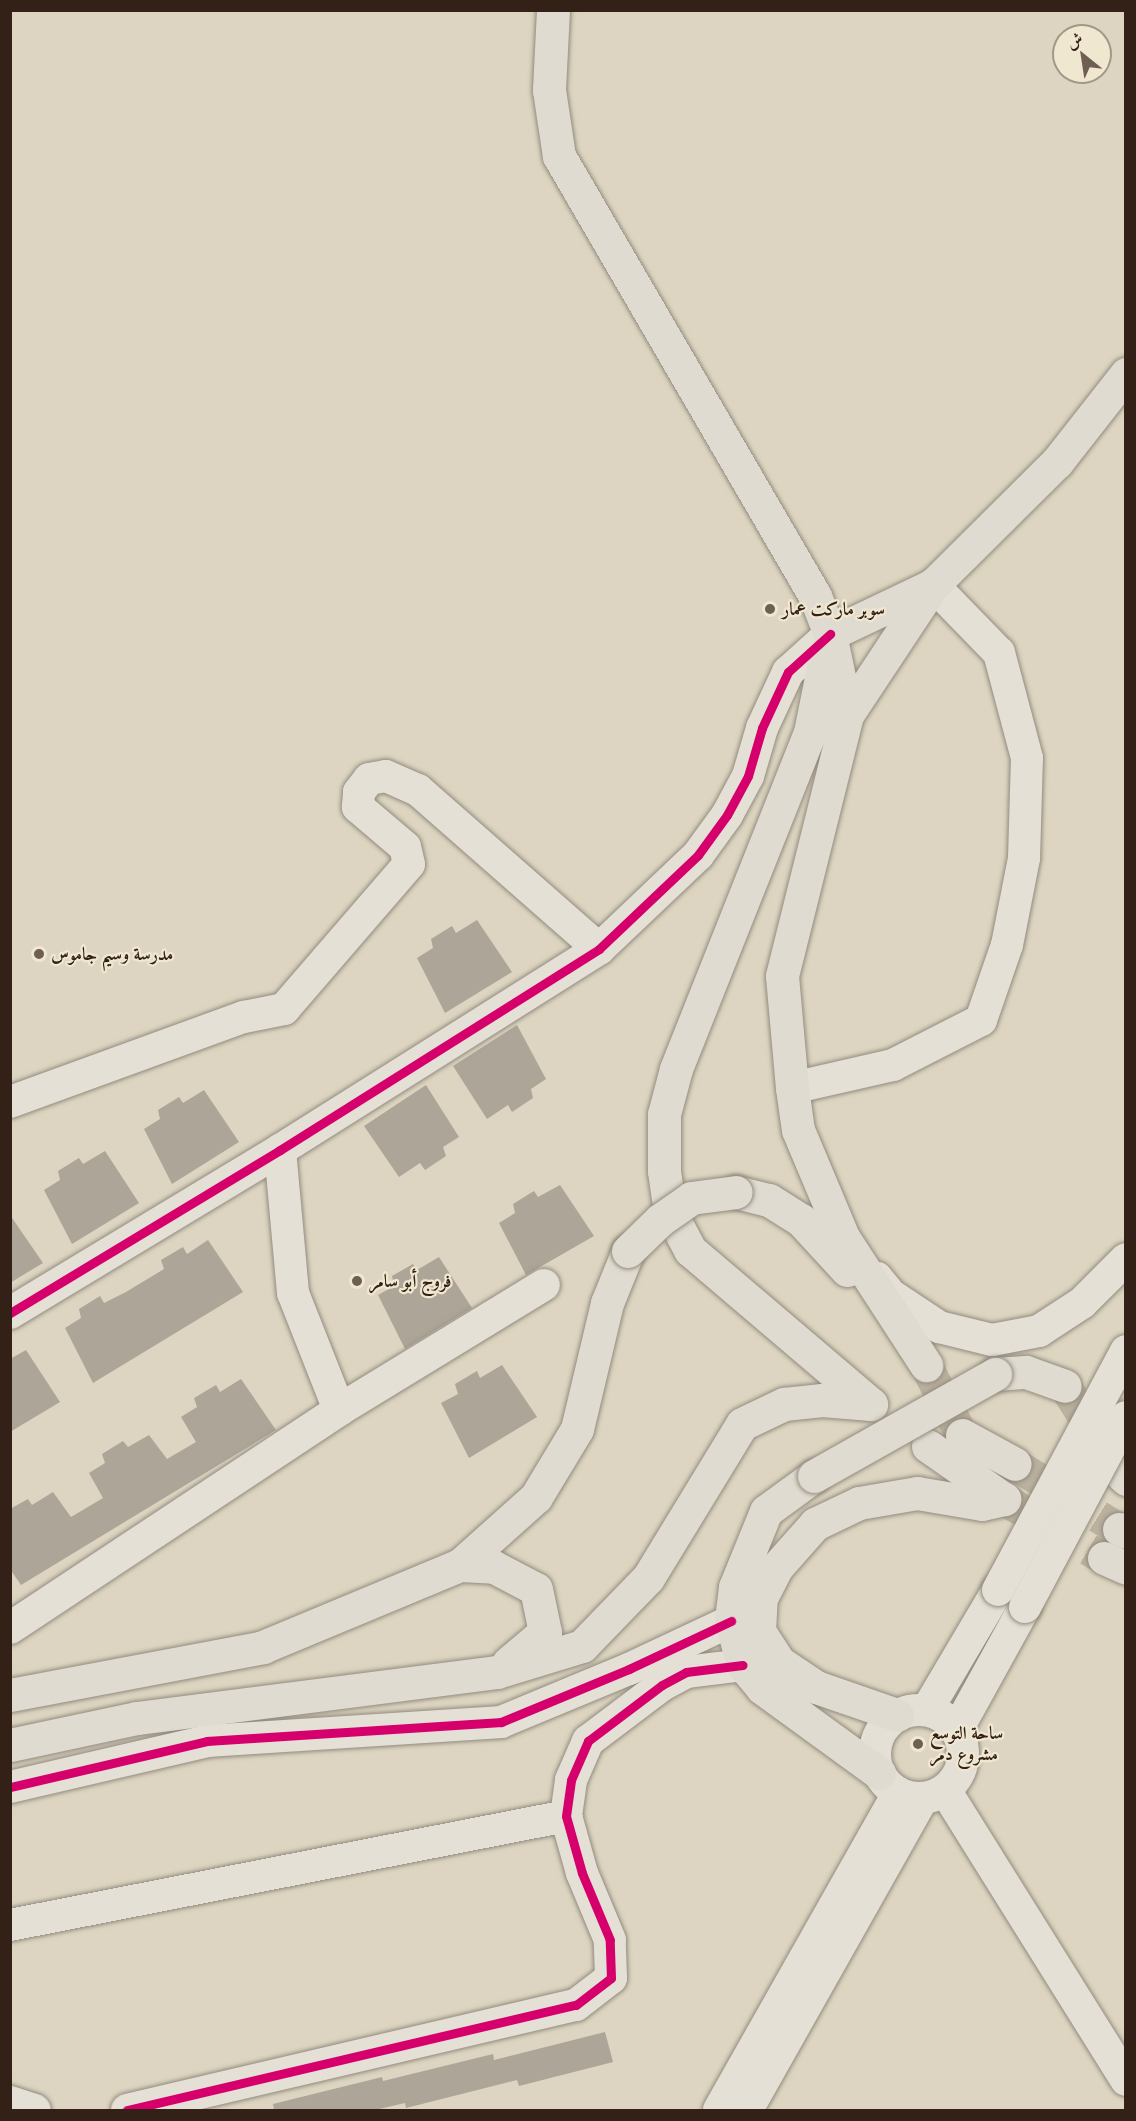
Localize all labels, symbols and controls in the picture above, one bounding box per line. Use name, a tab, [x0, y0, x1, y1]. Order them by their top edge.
north arrow	[1052, 24, 1112, 84]
text: ش	[1062, 28, 1086, 53]
place label: سوبر ماركت عمار	[782, 598, 885, 620]
marker: سوبر ماركت عمار	[763, 602, 777, 616]
place label: مدرسة وسيم جاموس	[51, 943, 173, 965]
marker: مدرسة وسيم جاموس	[32, 947, 46, 961]
place label: فروج أبو سامر	[369, 1270, 452, 1292]
marker: فروج أبو سامر	[350, 1274, 364, 1288]
place label: ساحة التوسع مشروع دمر	[930, 1723, 1003, 1766]
marker: ساحة التوسع مشروع دمر	[911, 1737, 925, 1751]

